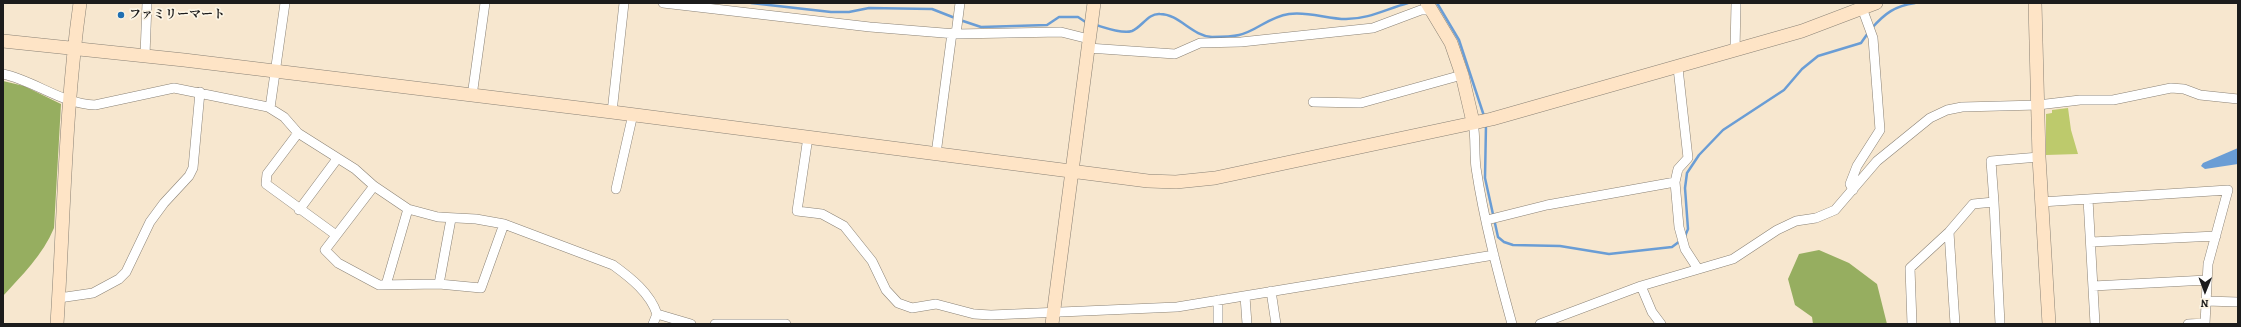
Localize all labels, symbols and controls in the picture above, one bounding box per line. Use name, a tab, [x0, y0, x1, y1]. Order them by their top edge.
place label: ファミリーマート	[129, 8, 225, 22]
marker: ファミリーマート	[116, 10, 126, 20]
north arrow	[2185, 271, 2225, 311]
text: N	[2201, 296, 2209, 311]

